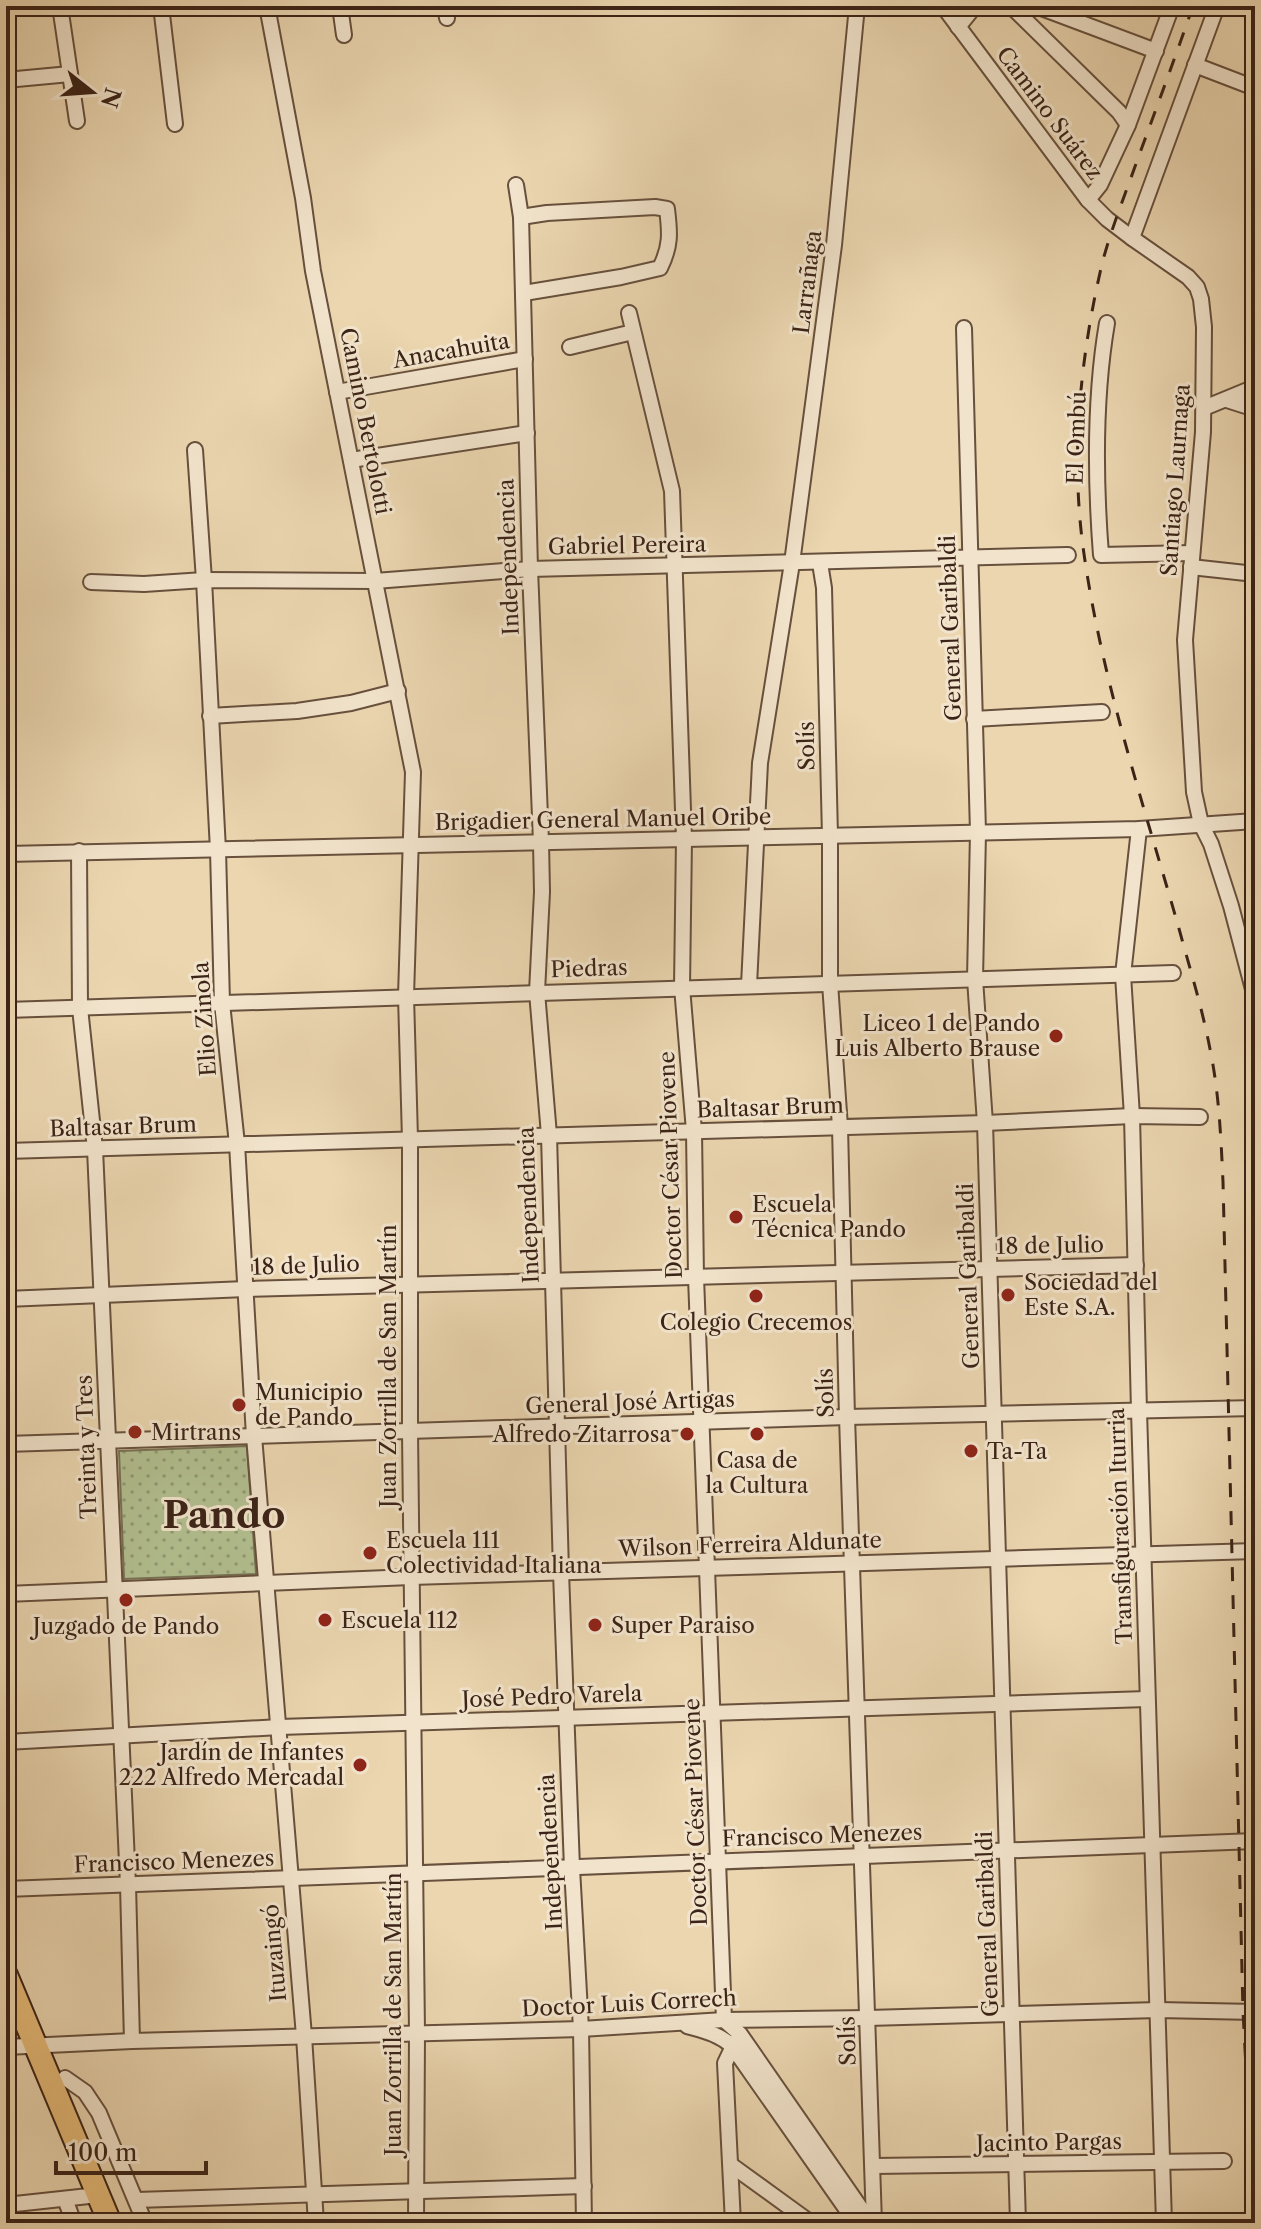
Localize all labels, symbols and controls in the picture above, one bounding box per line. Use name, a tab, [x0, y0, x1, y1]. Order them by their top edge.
street label: Camino Suárez	[991, 41, 1108, 185]
north arrow	[52, 52, 132, 132]
text: N	[95, 85, 126, 111]
street label: Larrañaga	[788, 228, 827, 335]
street label: Camino Bertolotti	[334, 326, 397, 517]
street label: Anacahuita	[390, 327, 512, 374]
street label: Santiago Laurnaga	[1155, 383, 1196, 577]
street label: El Ombú	[1061, 391, 1092, 485]
street label: Independencia	[492, 478, 525, 636]
street label: Gabriel Pereira	[548, 531, 707, 560]
street label: General Garibaldi	[934, 534, 967, 721]
street label: Solís	[793, 721, 820, 771]
street label: Brigadier General Manuel Oribe	[435, 803, 771, 836]
street label: Piedras	[550, 954, 628, 983]
street label: Elio Zinola	[187, 960, 222, 1077]
place label: Liceo 1 de Pando Luis Alberto Brause	[834, 1010, 1040, 1062]
marker: Liceo 1 de Pando Luis Alberto Brause	[1047, 1027, 1065, 1045]
street label: Doctor César Piovene	[653, 1051, 688, 1279]
street label: Baltasar Brum	[696, 1091, 845, 1124]
street label: Baltasar Brum	[49, 1110, 198, 1143]
street label: Independencia	[512, 1126, 545, 1284]
street label: General Garibaldi	[952, 1182, 985, 1369]
place label: Escuela Técnica Pando	[752, 1191, 906, 1243]
marker: Escuela Técnica Pando	[727, 1208, 745, 1226]
street label: Juan Zorrilla de San Martín	[375, 1224, 402, 1511]
street label: 18 de Julio	[996, 1231, 1104, 1260]
street label: 18 de Julio	[252, 1250, 360, 1281]
place label: Sociedad del Este S.A.	[1024, 1269, 1158, 1321]
marker: Sociedad del Este S.A.	[999, 1286, 1017, 1304]
marker: Colegio Crecemos	[747, 1287, 765, 1305]
place label: Colegio Crecemos	[660, 1309, 852, 1336]
street label: Solís	[811, 1368, 840, 1418]
street label: Treinta y Tres	[70, 1375, 103, 1519]
place label: Municipio de Pando	[255, 1379, 363, 1431]
street label: General José Artigas	[525, 1385, 735, 1420]
marker: Municipio de Pando	[230, 1396, 248, 1414]
street label: Transfiguración Iturria	[1103, 1407, 1138, 1645]
place label: Mirtrans	[151, 1419, 241, 1446]
place label: Alfredo Zitarrosa	[491, 1421, 671, 1448]
marker: Mirtrans	[126, 1423, 144, 1441]
marker: Alfredo Zitarrosa	[678, 1425, 696, 1443]
marker: Casa de la Cultura	[748, 1425, 766, 1443]
place label: Ta-Ta	[987, 1438, 1048, 1465]
marker: Ta-Ta	[962, 1442, 980, 1460]
place label: Casa de la Cultura	[706, 1447, 809, 1499]
district label: Pando	[163, 1491, 285, 1538]
street label: Wilson Ferreira Aldunate	[617, 1526, 882, 1563]
place label: Escuela 111 Colectividad Italiana	[386, 1527, 602, 1579]
marker: Escuela 111 Colectividad Italiana	[361, 1544, 379, 1562]
marker: Juzgado de Pando	[117, 1591, 135, 1609]
place label: Escuela 112	[341, 1607, 458, 1634]
marker: Escuela 112	[316, 1611, 334, 1629]
place label: Super Paraiso	[611, 1612, 755, 1639]
place label: Juzgado de Pando	[30, 1613, 219, 1640]
marker: Super Paraiso	[586, 1616, 604, 1634]
street label: José Pedro Varela	[458, 1680, 643, 1713]
street label: Doctor César Piovene	[678, 1698, 713, 1926]
place label: Jardín de Infantes 222 Alfredo Mercadal	[119, 1739, 344, 1791]
marker: Jardín de Infantes 222 Alfredo Mercadal	[351, 1756, 369, 1774]
street label: Independencia	[533, 1773, 568, 1931]
street label: Francisco Menezes	[721, 1819, 923, 1852]
street label: General Garibaldi	[971, 1830, 1004, 2017]
street label: Francisco Menezes	[73, 1845, 275, 1878]
street label: Juan Zorrilla de San Martín	[380, 1872, 407, 2159]
street label: Ituzaingó	[257, 1903, 292, 2003]
street label: Doctor Luis Correch	[521, 1984, 737, 2023]
street label: Solís	[833, 2016, 862, 2066]
scale bar	[56, 2125, 206, 2175]
street label: Jacinto Pargas	[973, 2128, 1122, 2157]
text: 100 m	[68, 2138, 137, 2167]

